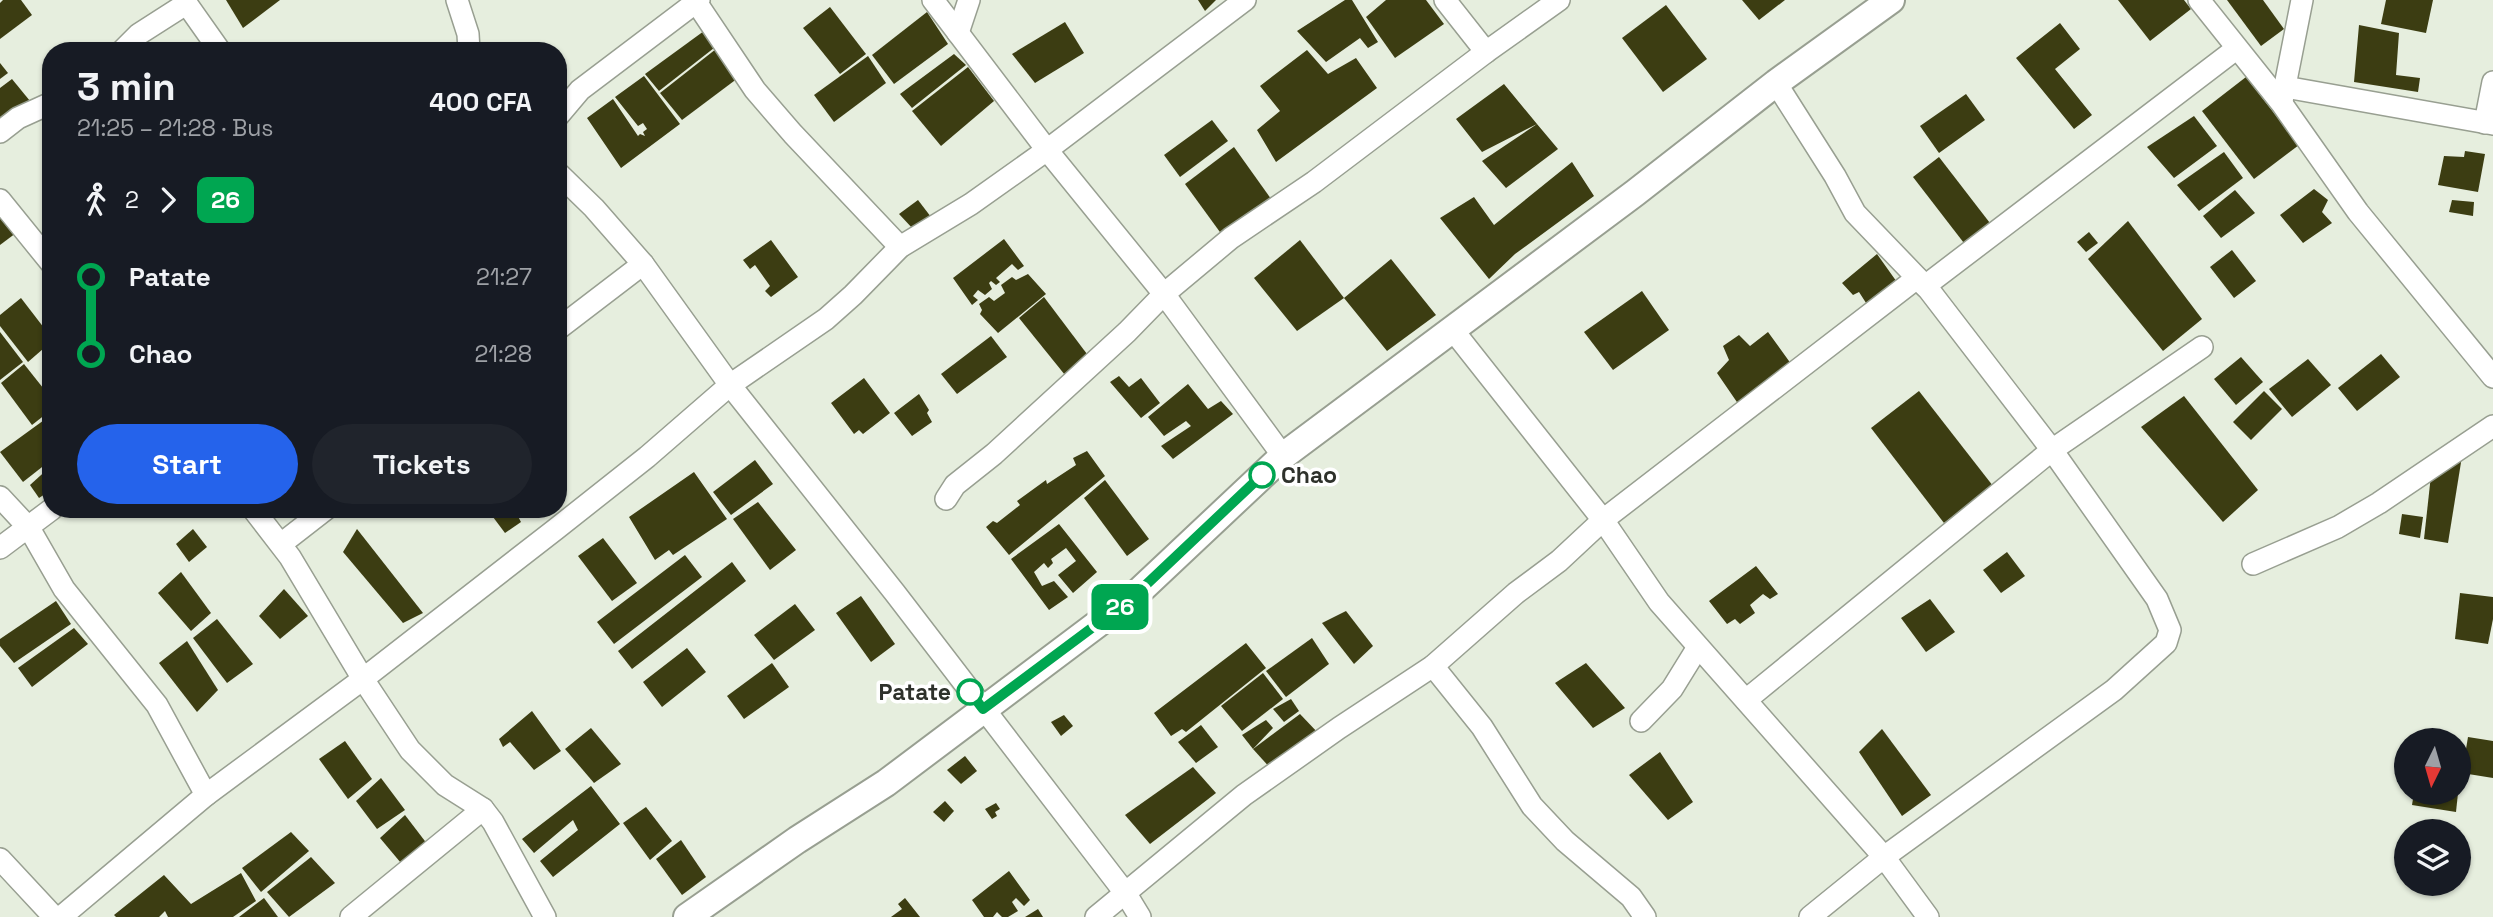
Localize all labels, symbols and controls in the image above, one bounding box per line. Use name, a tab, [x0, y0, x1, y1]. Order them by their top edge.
text: 3 min	[77, 63, 176, 111]
text: 400 CFA	[429, 85, 532, 119]
text: 21:25 – 21:28 · Bus	[77, 113, 273, 143]
icon: walk	[77, 181, 115, 219]
icon: forward	[149, 181, 187, 219]
text: 26	[211, 184, 240, 215]
text: 2	[125, 185, 139, 215]
text: Patate	[129, 260, 211, 294]
text: 21:27	[476, 262, 532, 292]
text: Chao	[129, 337, 192, 371]
text: 21:28	[475, 339, 532, 369]
button: Start	[77, 424, 298, 504]
button: Tickets	[312, 424, 532, 504]
place label: Chao	[1281, 460, 1337, 490]
marker: Chao	[1249, 462, 1275, 488]
line badge: 26	[1088, 584, 1152, 630]
text: 26	[1105, 591, 1135, 622]
place label: Patate	[879, 677, 951, 707]
marker: Patate	[957, 679, 983, 705]
north arrow	[2394, 728, 2471, 805]
map controls	[2394, 728, 2471, 896]
button: layers	[2394, 819, 2471, 896]

